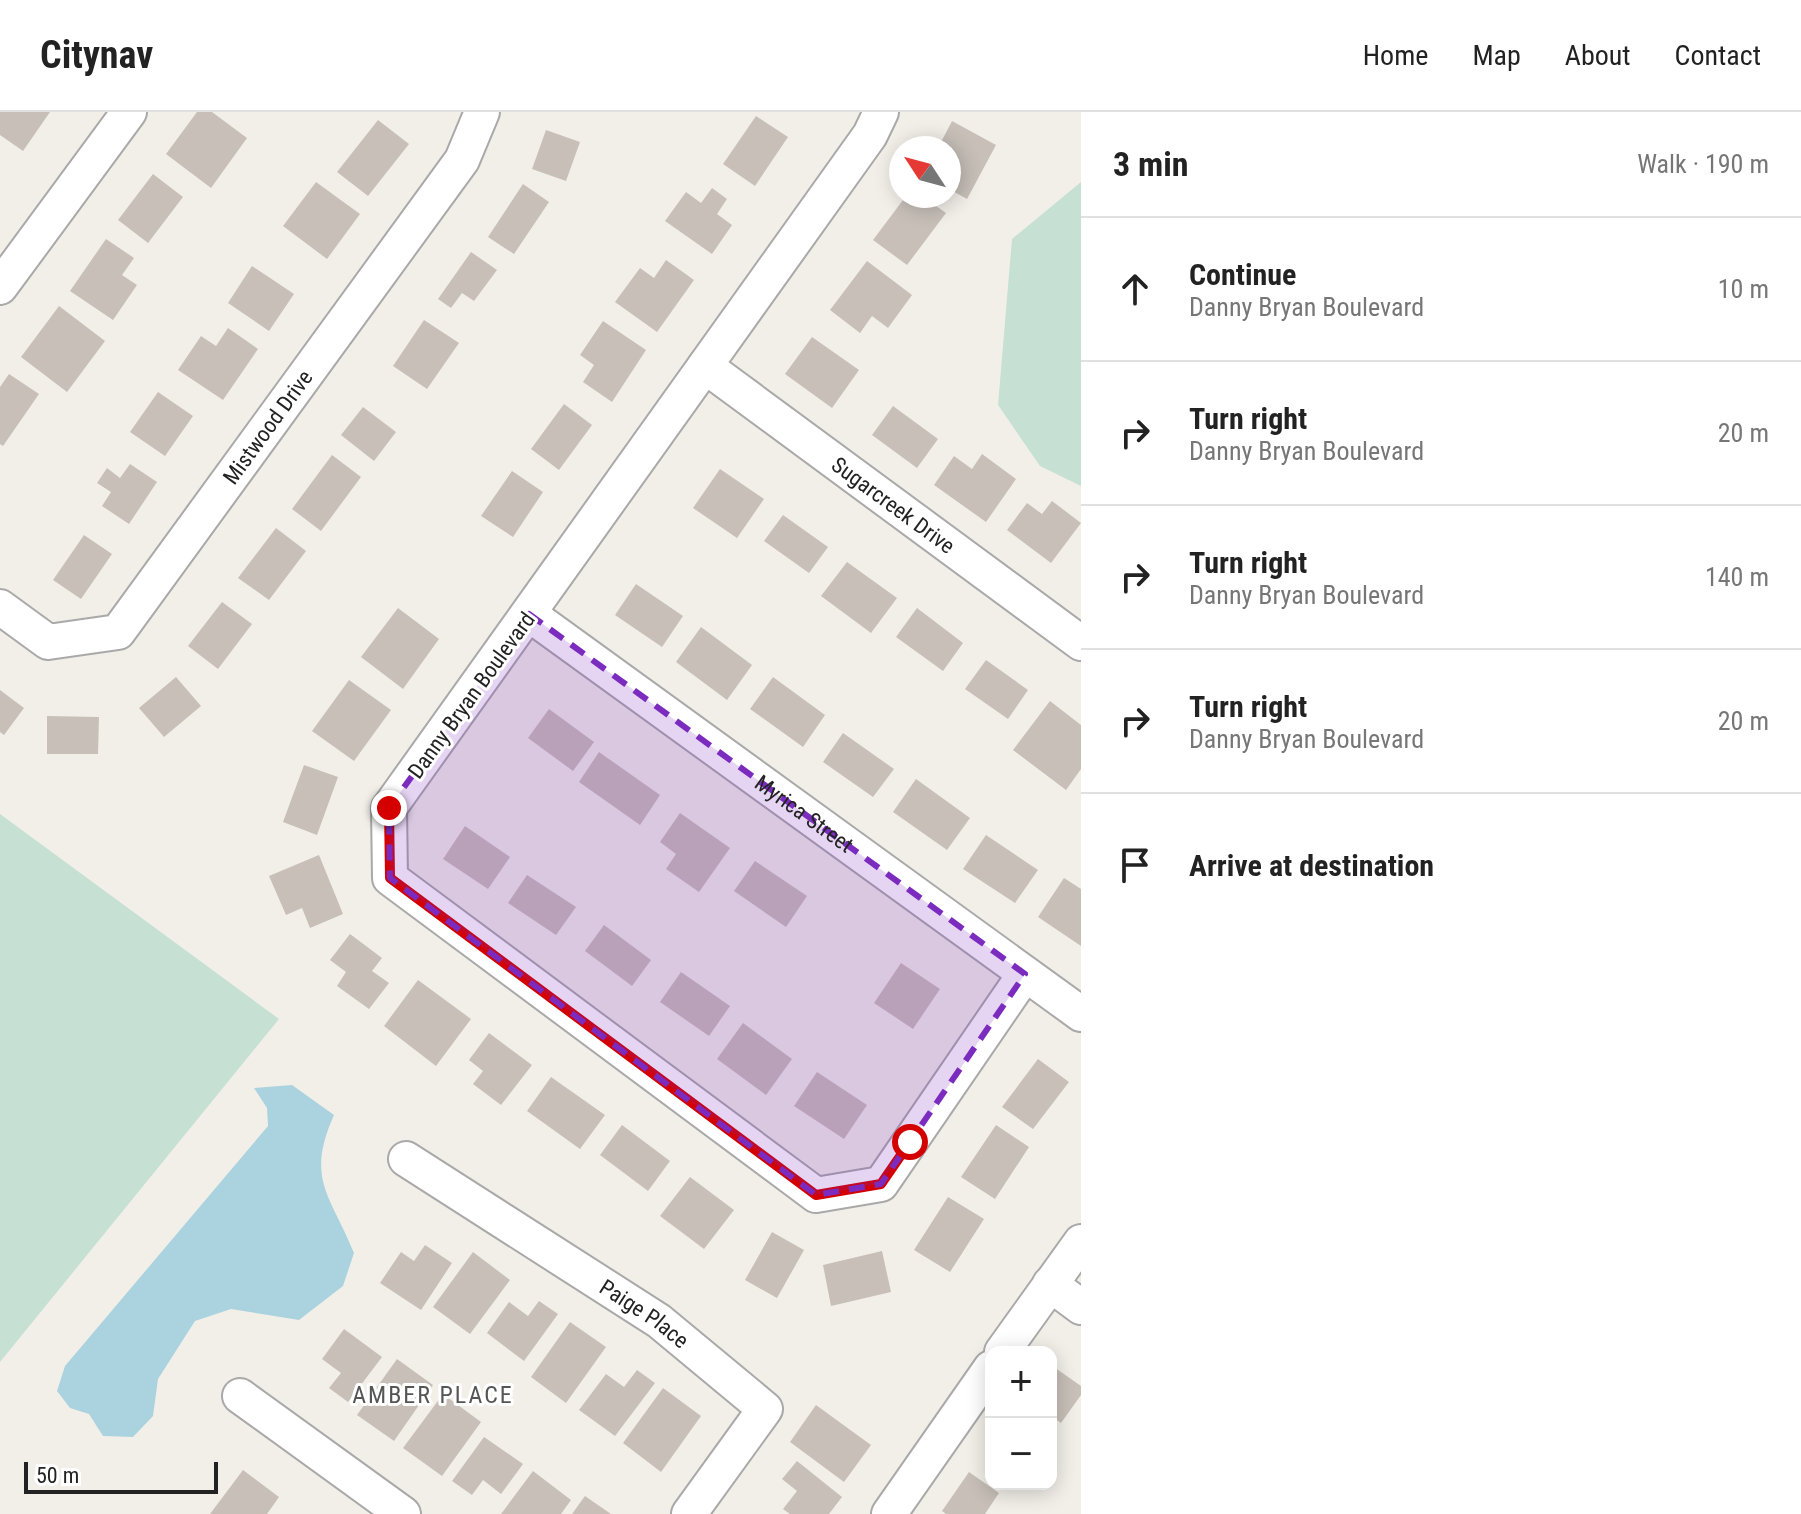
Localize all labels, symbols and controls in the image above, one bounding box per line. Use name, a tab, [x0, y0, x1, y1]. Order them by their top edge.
text: Citynav	[40, 33, 153, 77]
text: Home	[1363, 39, 1428, 72]
text: Map	[1472, 39, 1521, 72]
text: About	[1565, 39, 1631, 72]
text: Contact	[1675, 39, 1761, 72]
north arrow	[889, 136, 961, 208]
text: 3 min	[1113, 144, 1189, 184]
text: Walk · 190 m	[1637, 149, 1769, 179]
text: Continue	[1189, 257, 1296, 292]
icon: ahead	[1113, 267, 1157, 311]
text: 10 m	[1718, 274, 1769, 304]
text: Danny Bryan Boulevard	[1189, 292, 1424, 322]
street label: Mistwood Drive	[218, 365, 318, 489]
text: Turn right	[1189, 401, 1307, 436]
icon: right	[1113, 411, 1157, 455]
text: 20 m	[1718, 418, 1769, 448]
text: Danny Bryan Boulevard	[1189, 436, 1424, 466]
street label: Sugarcreek Drive	[827, 452, 959, 559]
text: Turn right	[1189, 545, 1307, 580]
icon: right	[1113, 555, 1157, 599]
text: 140 m	[1705, 562, 1769, 592]
text: Danny Bryan Boulevard	[1189, 580, 1424, 610]
street label: Danny Bryan Boulevard	[403, 607, 540, 783]
text: Turn right	[1189, 689, 1307, 724]
icon: right	[1113, 699, 1157, 743]
text: 20 m	[1718, 706, 1769, 736]
text: Danny Bryan Boulevard	[1189, 724, 1424, 754]
street label: Myrica Street	[750, 770, 858, 858]
route end	[371, 790, 407, 826]
icon: arrive	[1113, 843, 1157, 887]
text: Arrive at destination	[1189, 848, 1434, 883]
route start	[892, 1124, 928, 1160]
street label: Paige Place	[595, 1274, 693, 1353]
map controls	[985, 1346, 1057, 1490]
button: +	[985, 1346, 1057, 1418]
district label: AMBER PLACE	[352, 1381, 514, 1409]
button: −	[985, 1418, 1057, 1490]
scale bar	[24, 1458, 218, 1494]
text: 50 m	[36, 1463, 79, 1488]

